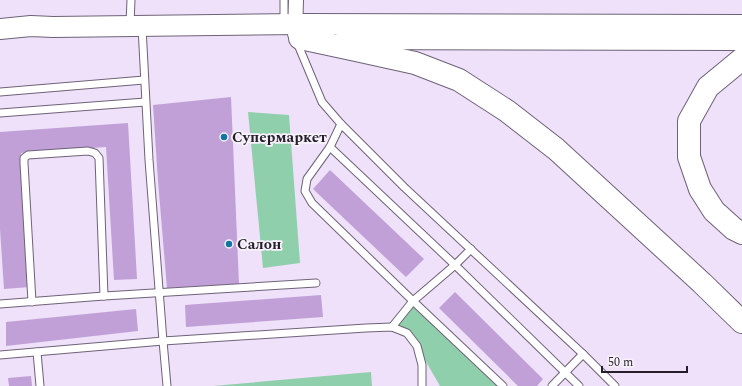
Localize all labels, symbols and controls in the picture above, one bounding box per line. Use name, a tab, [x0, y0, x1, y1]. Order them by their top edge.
place label: Супермаркет	[232, 126, 327, 149]
marker: Супермаркет	[219, 132, 229, 142]
place label: Салон	[237, 233, 281, 256]
marker: Салон	[224, 239, 234, 249]
scale bar	[602, 348, 687, 374]
text: 50 m	[608, 353, 633, 372]

